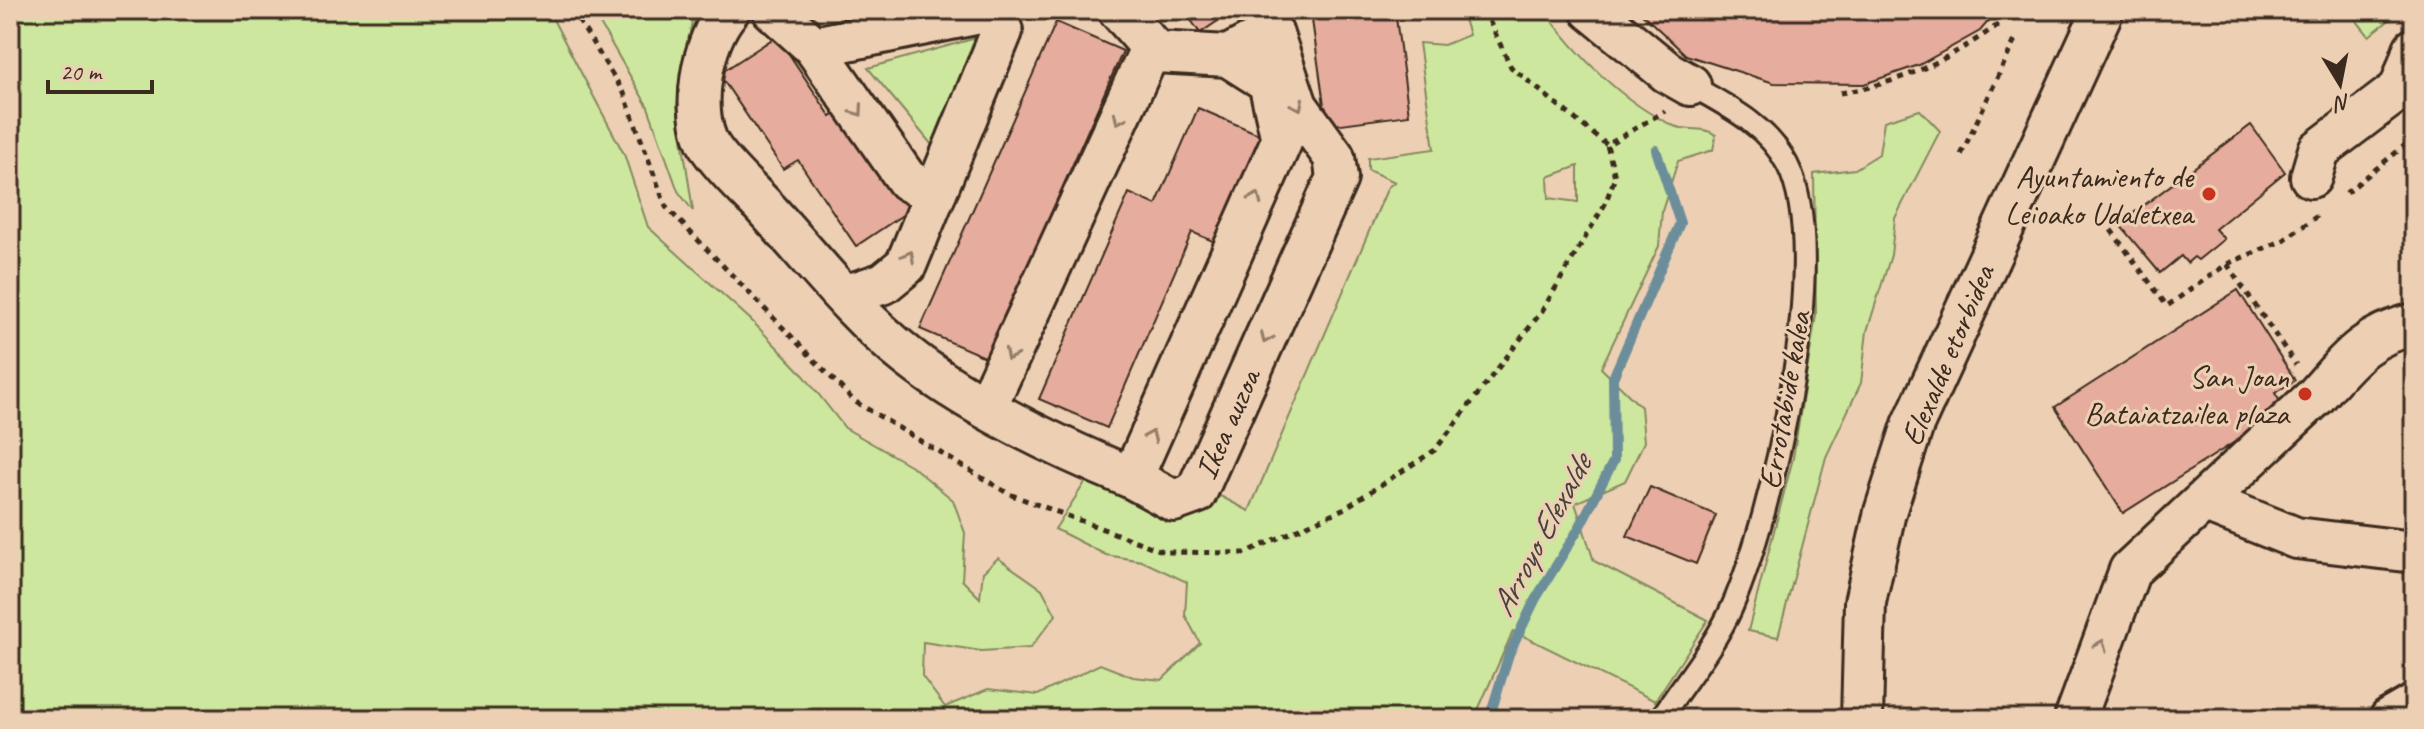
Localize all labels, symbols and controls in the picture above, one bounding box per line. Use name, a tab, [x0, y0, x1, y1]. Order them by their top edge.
scale bar	[48, 44, 152, 94]
north arrow	[2300, 44, 2380, 124]
text: 20 m	[60, 57, 103, 87]
text: N	[2331, 88, 2352, 118]
one-way arrow	[1289, 97, 1304, 111]
one-way arrow	[848, 102, 863, 116]
one-way arrow	[1113, 110, 1129, 125]
place label: Ayuntamiento de Leioako Udaletxea	[2005, 156, 2196, 234]
marker: Ayuntamiento de Leioako Udaletxea	[2200, 185, 2218, 203]
one-way arrow	[1247, 192, 1263, 206]
one-way arrow	[899, 250, 914, 264]
street label: Elexalde etorbidea	[1891, 257, 2005, 452]
street label: Errotabide kalea	[1749, 306, 1821, 492]
one-way arrow	[1260, 330, 1276, 344]
one-way arrow	[1004, 347, 1020, 361]
place label: San Joan Bataiatzailea plaza	[2084, 356, 2291, 434]
street label: Ikea auzoa	[1185, 360, 1271, 485]
marker: San Joan Bataiatzailea plaza	[2296, 385, 2314, 403]
one-way arrow	[1141, 429, 1157, 444]
water label: Arroyo Elexalde	[1480, 443, 1603, 623]
one-way arrow	[2091, 639, 2107, 653]

